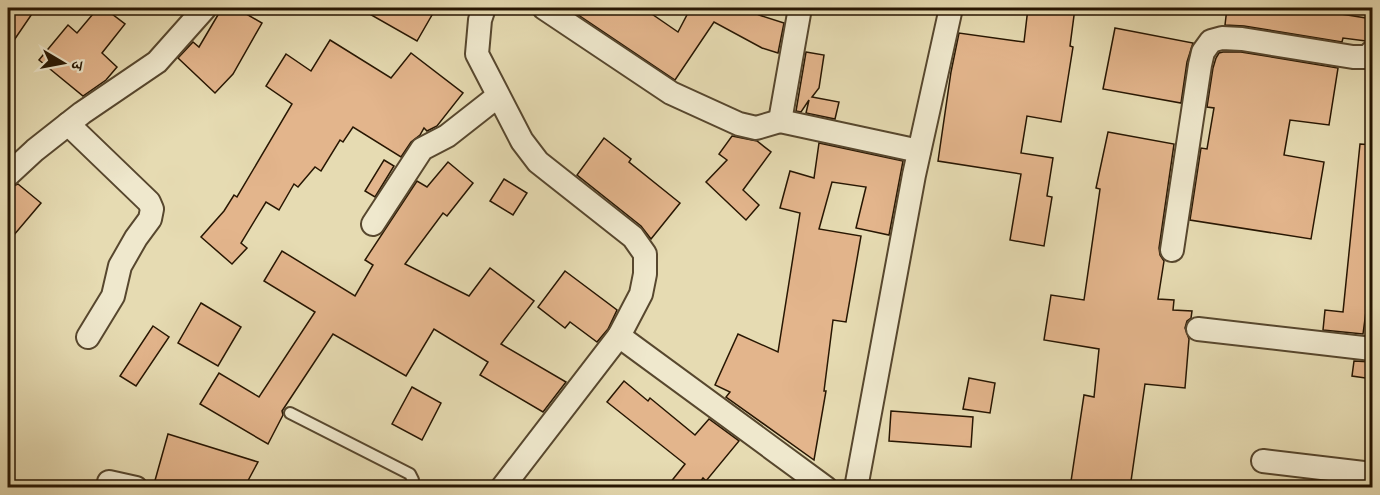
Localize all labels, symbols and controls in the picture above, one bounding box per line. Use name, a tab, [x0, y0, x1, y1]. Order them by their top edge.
north arrow	[33, 33, 93, 93]
text: उ	[67, 59, 88, 73]

